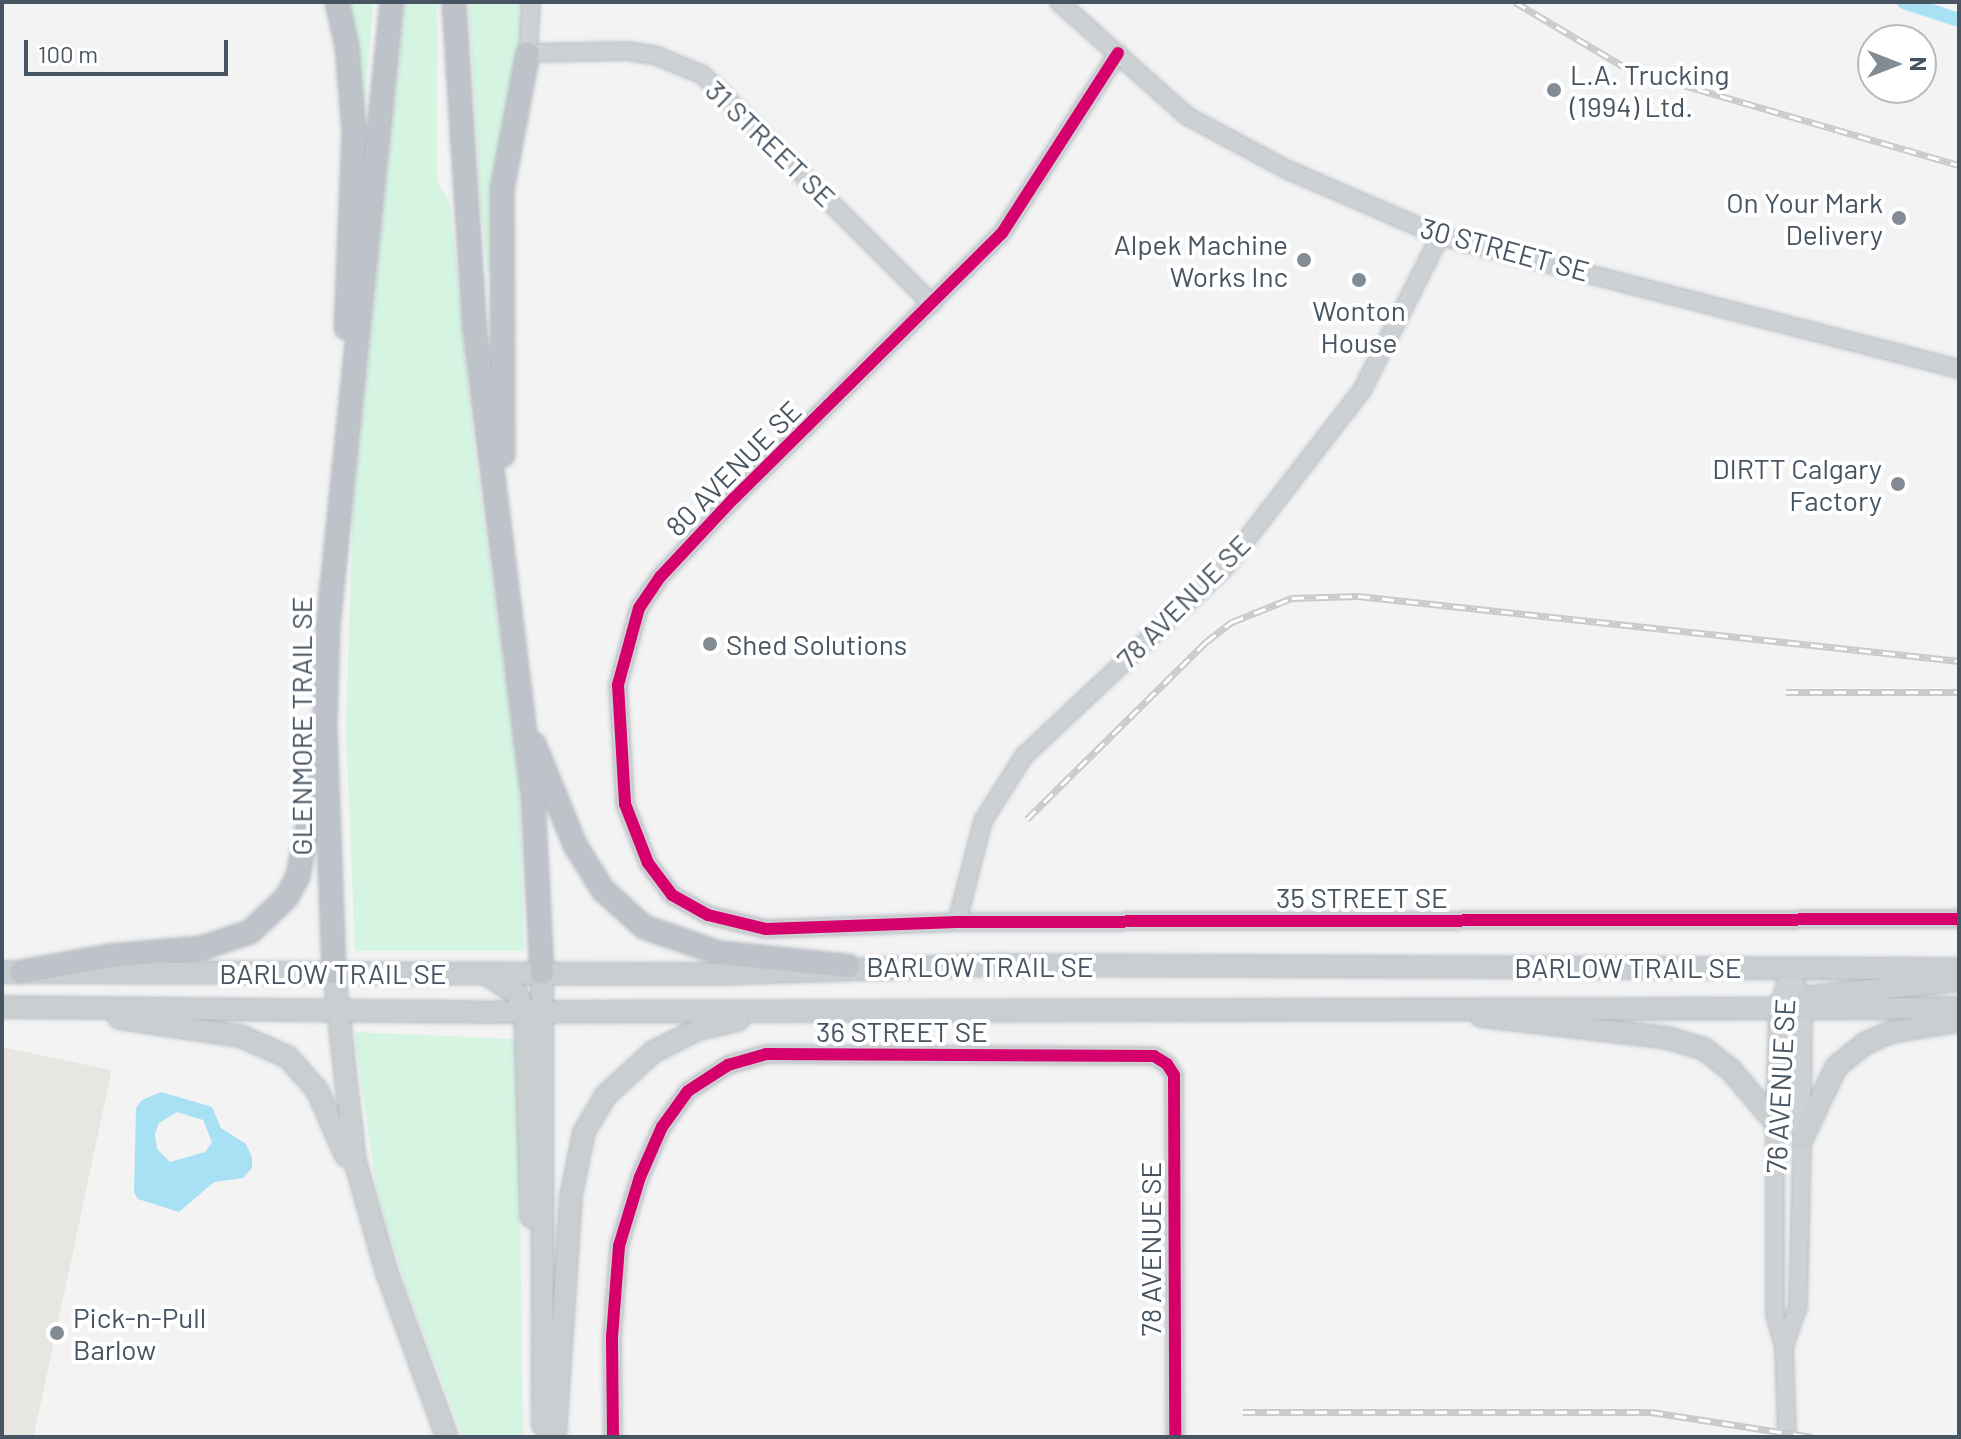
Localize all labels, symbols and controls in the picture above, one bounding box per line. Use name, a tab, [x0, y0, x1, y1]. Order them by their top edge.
scale bar	[28, 24, 232, 74]
north arrow	[1857, 24, 1937, 104]
text: 100 m	[38, 39, 98, 68]
place label: L.A. Trucking (1994) Ltd.	[1570, 57, 1730, 123]
text: N	[1906, 57, 1932, 71]
street label: 31 STREET SE	[699, 73, 843, 213]
marker: L.A. Trucking (1994) Ltd.	[1545, 81, 1563, 99]
place label: On Your Mark Delivery	[1726, 185, 1883, 251]
marker: On Your Mark Delivery	[1890, 209, 1908, 227]
street label: 30 STREET SE	[1417, 210, 1593, 288]
place label: Alpek Machine Works Inc	[1114, 227, 1288, 293]
marker: Alpek Machine Works Inc	[1295, 251, 1313, 269]
marker: Wonton House	[1350, 271, 1368, 289]
place label: Wonton House	[1312, 293, 1406, 359]
street label: 80 AVENUE SE	[658, 393, 808, 543]
place label: DIRTT Calgary Factory	[1712, 451, 1882, 517]
marker: DIRTT Calgary Factory	[1889, 475, 1907, 493]
street label: 78 AVENUE SE	[1109, 527, 1257, 675]
street label: GLENMORE TRAIL SE	[284, 596, 318, 856]
place label: Shed Solutions	[726, 627, 907, 661]
marker: Shed Solutions	[701, 635, 719, 653]
street label: 35 STREET SE	[1276, 880, 1448, 914]
street label: BARLOW TRAIL SE	[866, 949, 1094, 983]
street label: BARLOW TRAIL SE	[1514, 950, 1742, 984]
street label: BARLOW TRAIL SE	[219, 956, 447, 990]
street label: 76 AVENUE SE	[1759, 998, 1801, 1174]
street label: 36 STREET SE	[816, 1014, 988, 1048]
street label: 78 AVENUE SE	[1133, 1161, 1167, 1337]
place label: Pick-n-Pull Barlow	[73, 1300, 206, 1366]
marker: Pick-n-Pull Barlow	[48, 1324, 66, 1342]

